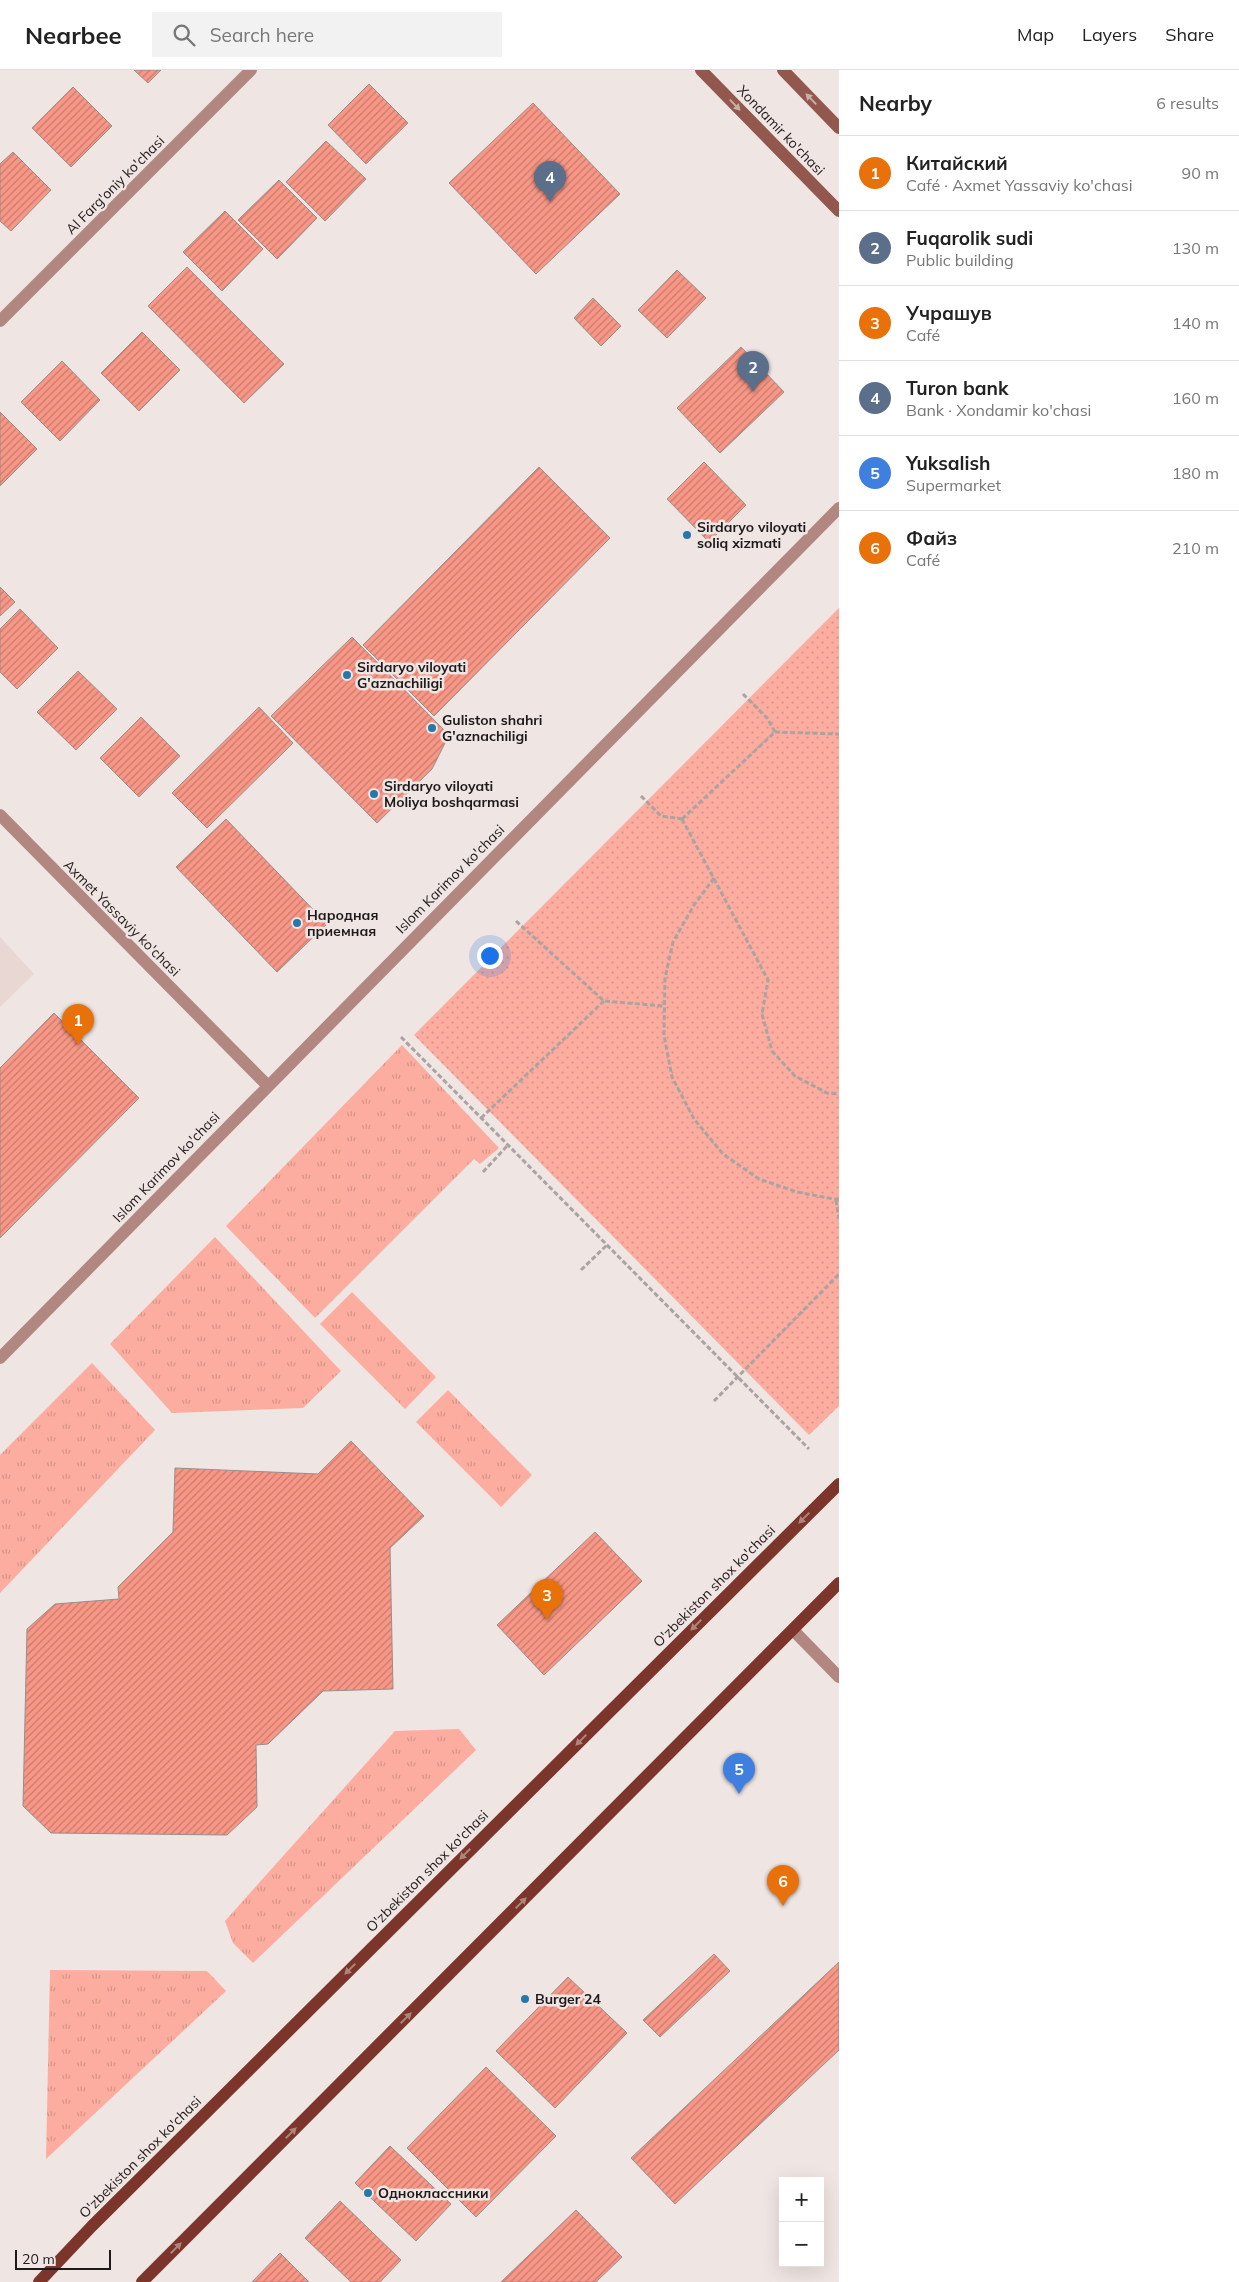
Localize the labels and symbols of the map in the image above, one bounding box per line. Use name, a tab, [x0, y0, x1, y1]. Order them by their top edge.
street label: Xondamir ko'chasi	[733, 81, 829, 179]
one-way arrow	[805, 93, 817, 105]
one-way arrow	[729, 99, 741, 111]
street label: Al Farg'oniy ko'chasi	[62, 132, 168, 238]
pin: 4	[534, 161, 566, 202]
pin: 2	[737, 351, 769, 392]
place label: Sirdaryo viloyati soliq xizmati	[697, 518, 806, 552]
marker: Sirdaryo viloyati soliq xizmati	[681, 529, 693, 541]
place label: Sirdaryo viloyati G'aznachiligi	[357, 658, 466, 692]
marker: Sirdaryo viloyati G'aznachiligi	[341, 669, 353, 681]
place label: Guliston shahri G'aznachiligi	[442, 711, 543, 745]
marker: Guliston shahri G'aznachiligi	[426, 722, 438, 734]
place label: Sirdaryo viloyati Moliya boshqarmasi	[384, 777, 519, 811]
marker: Sirdaryo viloyati Moliya boshqarmasi	[368, 788, 380, 800]
street label: Islom Karimov ko'chasi	[392, 821, 508, 937]
street label: Axmet Yassaviy ko'chasi	[60, 856, 184, 980]
place label: Народная приемная	[307, 906, 378, 940]
marker: Народная приемная	[291, 917, 303, 929]
your location	[477, 943, 503, 969]
pin: 1	[62, 1004, 94, 1045]
street label: Islom Karimov ko'chasi	[109, 1108, 223, 1226]
one-way arrow	[798, 1512, 810, 1524]
street label: O'zbekiston shox ko'chasi	[649, 1521, 779, 1651]
pin: 3	[531, 1579, 563, 1620]
one-way arrow	[690, 1619, 702, 1631]
one-way arrow	[575, 1734, 587, 1746]
pin: 5	[723, 1753, 755, 1794]
street label: O'zbekiston shox ko'chasi	[362, 1806, 492, 1936]
one-way arrow	[460, 1848, 472, 1860]
pin: 6	[767, 1865, 799, 1906]
one-way arrow	[514, 1897, 526, 1909]
one-way arrow	[344, 1963, 356, 1975]
place label: Burger 24	[535, 1990, 602, 2008]
marker: Burger 24	[519, 1993, 531, 2005]
one-way arrow	[400, 2012, 412, 2024]
street label: O'zbekiston shox ko'chasi	[75, 2092, 205, 2222]
one-way arrow	[285, 2127, 297, 2139]
place label: Одноклассники	[378, 2184, 489, 2202]
marker: Одноклассники	[362, 2187, 374, 2199]
one-way arrow	[170, 2242, 182, 2254]
scale bar	[15, 2247, 111, 2270]

